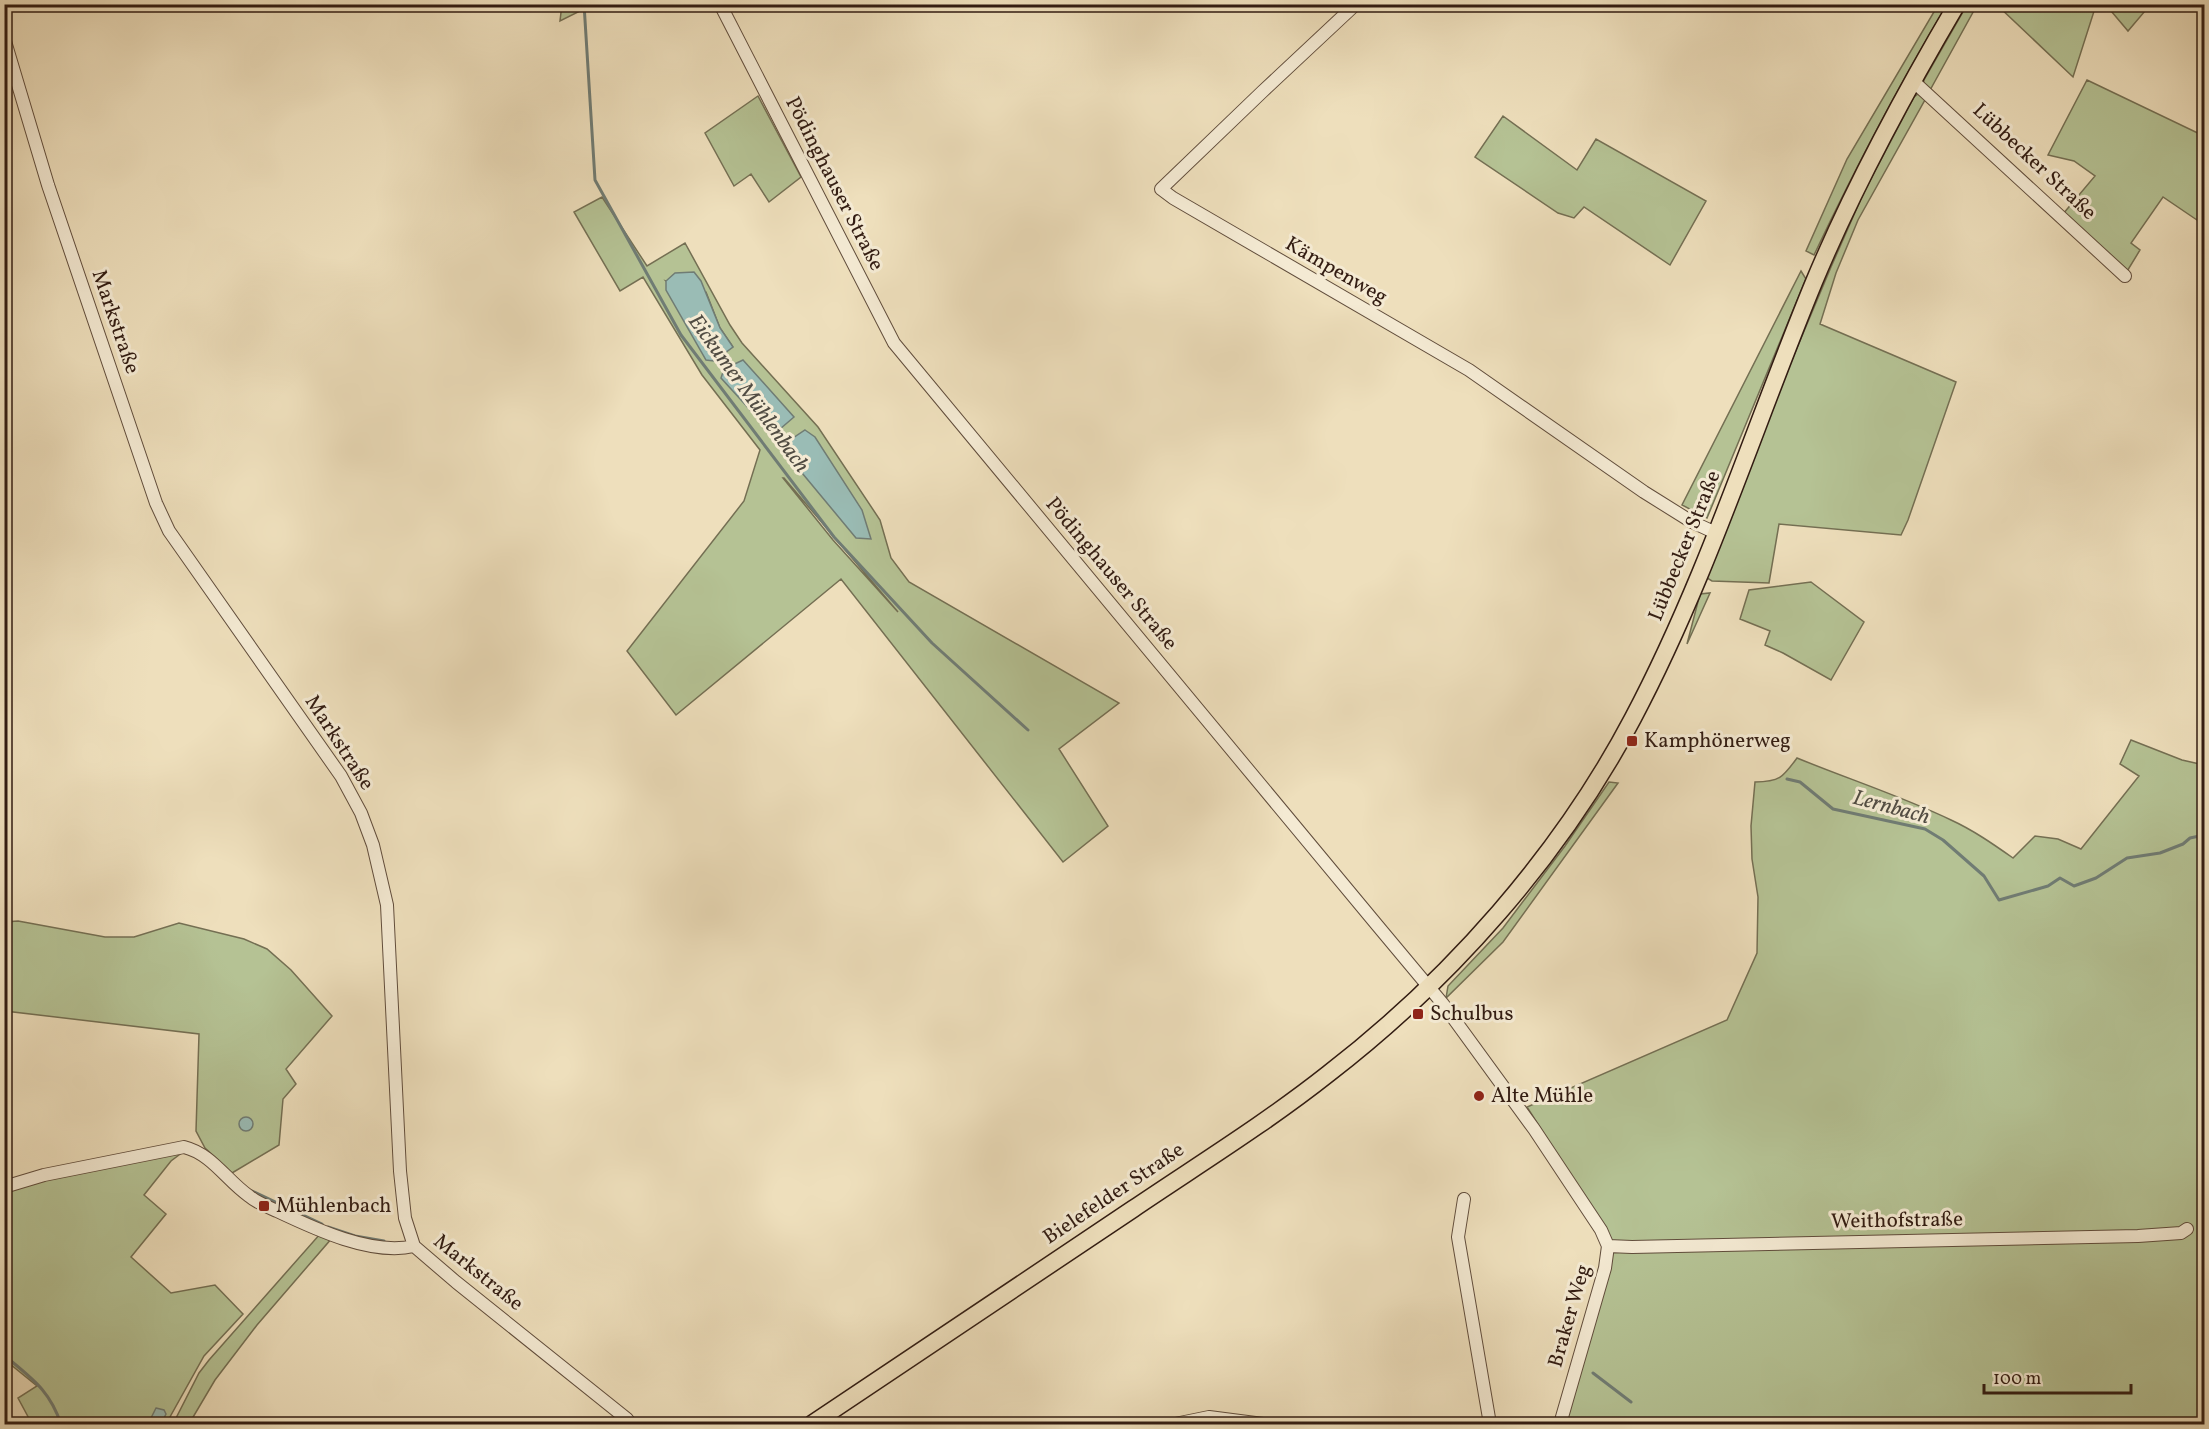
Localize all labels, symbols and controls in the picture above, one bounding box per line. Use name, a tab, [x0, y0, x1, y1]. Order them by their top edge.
street label: Pödinghauser Straße	[778, 92, 890, 276]
street label: Lübbecker Straße	[1966, 97, 2102, 227]
street label: Kämpenweg	[1280, 230, 1392, 312]
street label: Markstraße	[84, 266, 146, 378]
water label: Eickumer Mühlenbach	[680, 308, 816, 480]
street label: Lübbecker Straße	[1642, 466, 1728, 626]
street label: Pödinghauser Straße	[1038, 491, 1184, 657]
street label: Markstraße	[297, 690, 381, 796]
place label: Kamphönerweg	[1644, 727, 1791, 756]
marker: Kamphönerweg	[1625, 734, 1639, 748]
water label: Lernbach	[1849, 783, 1933, 833]
place label: Schulbus	[1430, 1000, 1513, 1029]
marker: Schulbus	[1411, 1007, 1425, 1021]
place label: Alte Mühle	[1491, 1082, 1593, 1111]
marker: Alte Mühle	[1472, 1089, 1486, 1103]
street label: Bielefelder Straße	[1038, 1136, 1190, 1252]
place label: Mühlenbach	[276, 1192, 392, 1221]
marker: Mühlenbach	[257, 1199, 271, 1213]
street label: Weithofstraße	[1831, 1205, 1963, 1237]
street label: Markstraße	[427, 1228, 529, 1318]
street label: Braker Weg	[1541, 1261, 1599, 1371]
scale bar	[1984, 1357, 2131, 1395]
text: 100 m	[1993, 1367, 2042, 1392]

